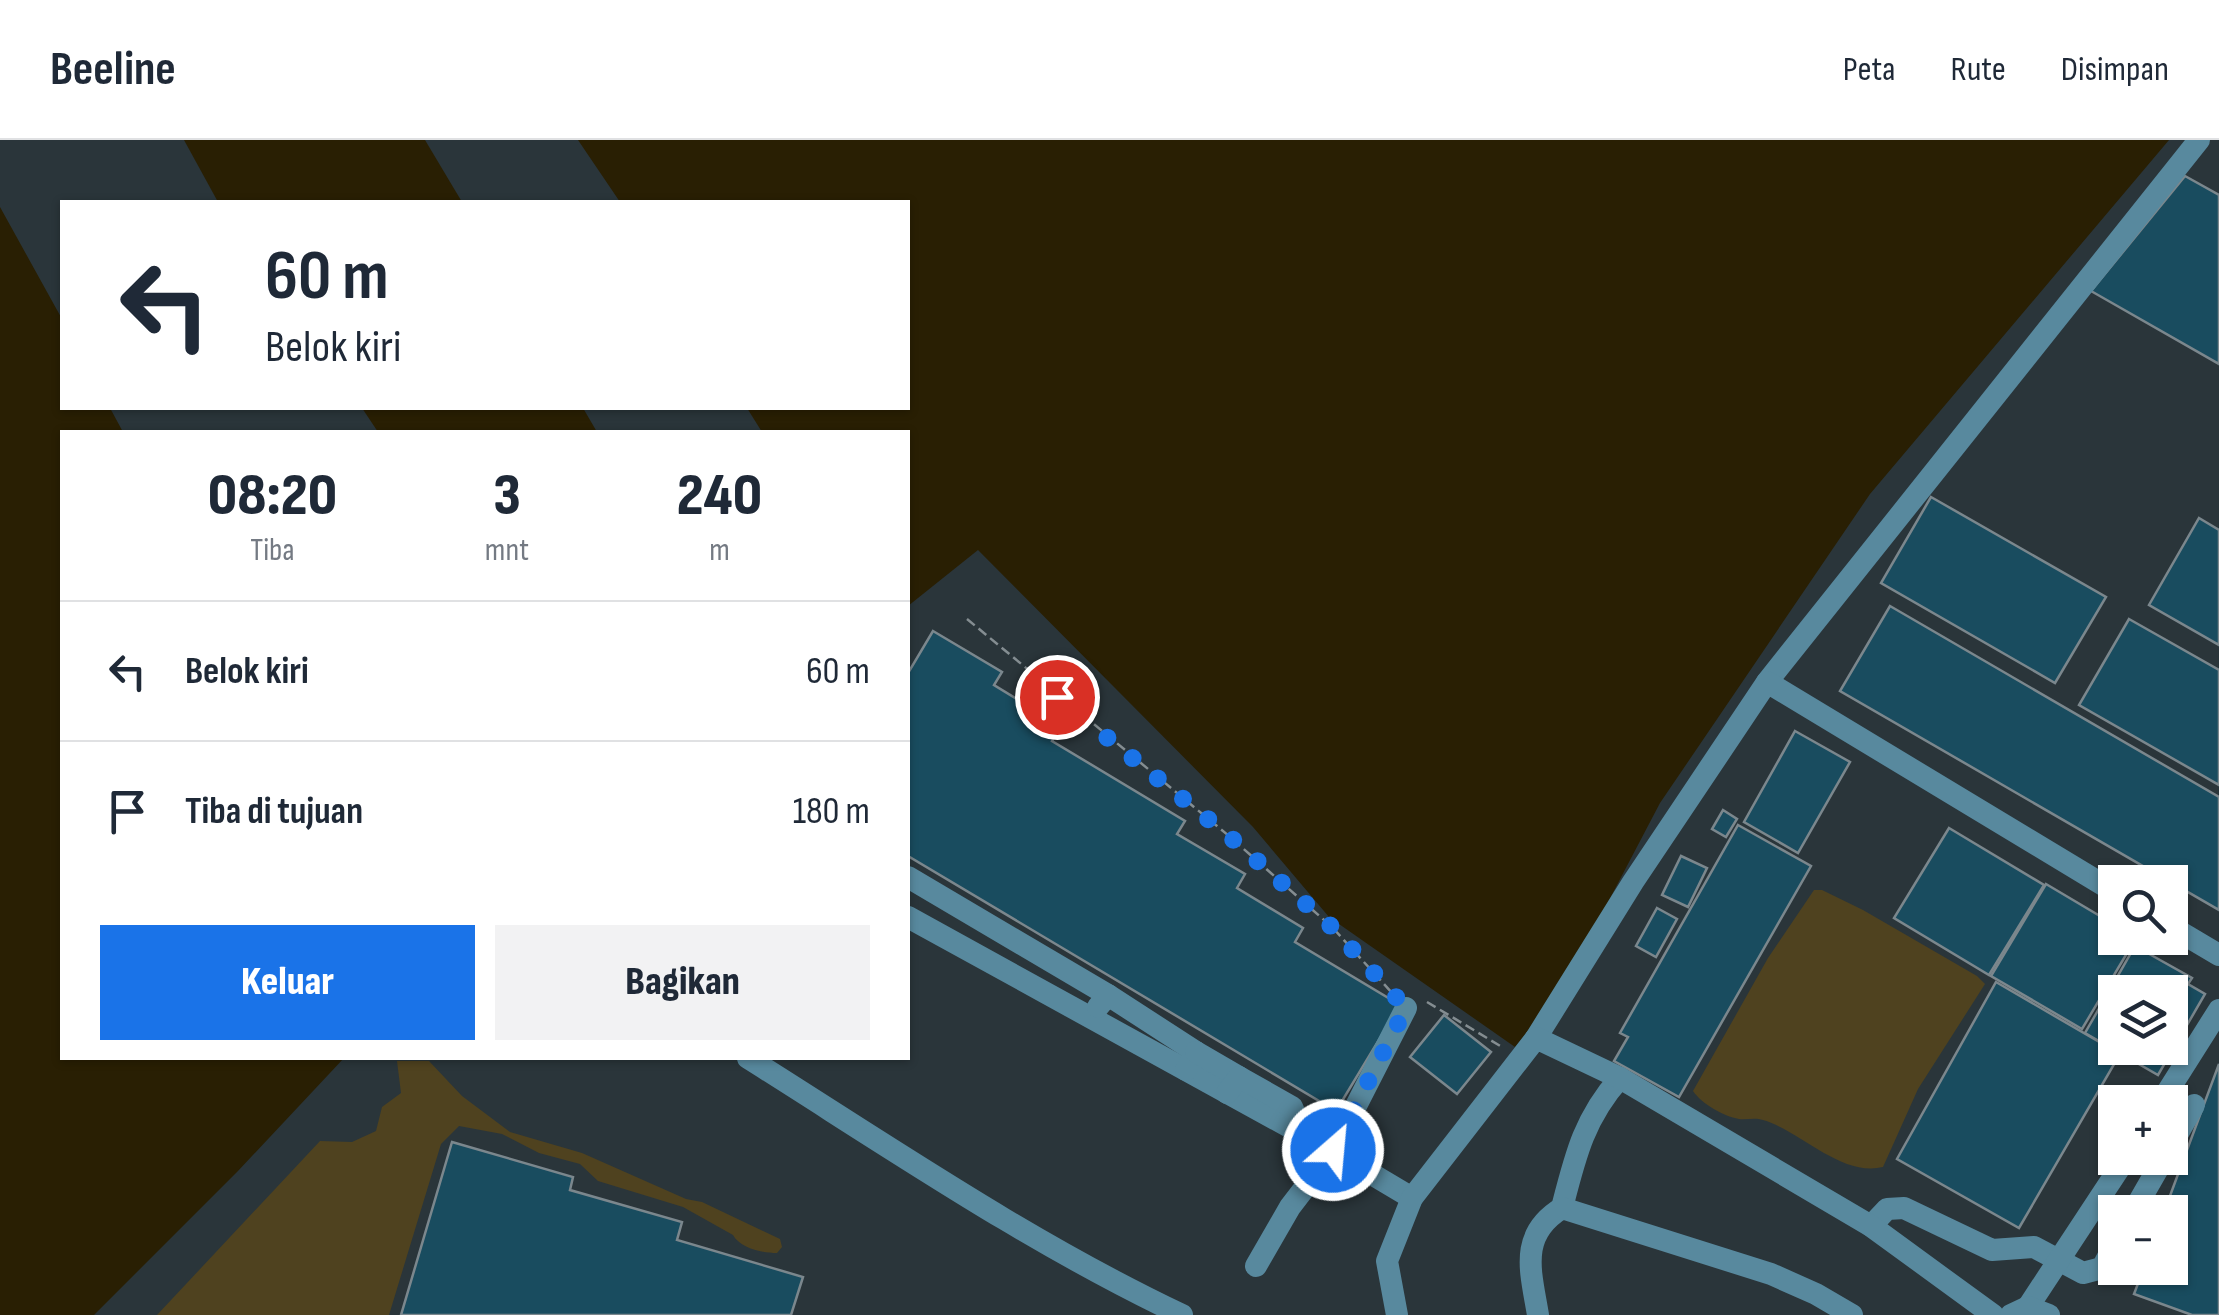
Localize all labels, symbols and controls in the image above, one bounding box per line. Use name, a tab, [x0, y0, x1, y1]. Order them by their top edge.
text: Beeline	[50, 41, 176, 98]
text: Peta	[1843, 48, 1896, 91]
text: Rute	[1951, 48, 2006, 91]
text: Disimpan	[2061, 48, 2169, 91]
text: 60 m	[265, 235, 389, 319]
icon: left	[100, 240, 230, 370]
text: Belok kiri	[265, 320, 401, 375]
text: 08:20	[208, 460, 337, 532]
text: 3	[493, 460, 521, 532]
text: 240	[677, 460, 762, 532]
text: Tiba	[250, 531, 295, 570]
text: mnt	[485, 531, 529, 570]
text: m	[709, 531, 730, 570]
icon: left	[100, 644, 155, 699]
text: Belok kiri	[185, 649, 309, 694]
text: 60 m	[806, 649, 870, 694]
pin	[1015, 655, 1100, 740]
icon: arrive	[1030, 670, 1085, 725]
icon: arrive	[100, 784, 155, 839]
text: Tiba di tujuan	[185, 789, 363, 834]
text: 180 m	[793, 789, 870, 834]
map controls	[2098, 865, 2188, 1285]
button: search	[2098, 865, 2188, 955]
button: Keluar	[100, 925, 475, 1040]
button: Bagikan	[495, 925, 870, 1040]
button: layers	[2098, 975, 2188, 1065]
button: +	[2098, 1085, 2188, 1175]
position arrow	[1281, 1098, 1385, 1202]
button: −	[2098, 1195, 2188, 1285]

